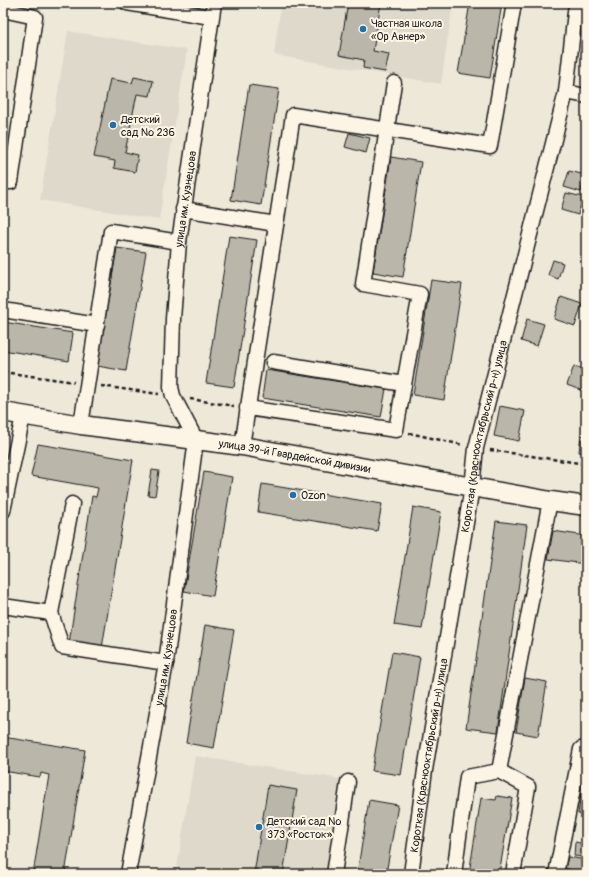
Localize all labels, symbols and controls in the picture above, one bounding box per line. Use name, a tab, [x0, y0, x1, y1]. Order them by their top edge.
place label: Частная школа «Ор Авнер»	[371, 17, 442, 43]
marker: Частная школа «Ор Авнер»	[358, 24, 368, 34]
place label: Детский сад № 236	[120, 113, 175, 139]
marker: Детский сад № 236	[108, 120, 118, 130]
street label: улица им. Кузнецова	[173, 150, 199, 249]
street label: Короткая (Краснооктябрьский р-н) улица	[459, 339, 510, 533]
street label: улица 39-й Гвардейской дивизии	[217, 437, 372, 476]
place label: Ozon	[301, 489, 326, 502]
marker: Ozon	[288, 490, 298, 500]
street label: улица им. Кузнецова	[152, 608, 180, 708]
street label: Короткая (Краснооктябрьский р-н) улица	[408, 657, 450, 853]
place label: Детский сад № 373 «Росток»	[266, 815, 342, 841]
marker: Детский сад № 373 «Росток»	[254, 822, 264, 832]

